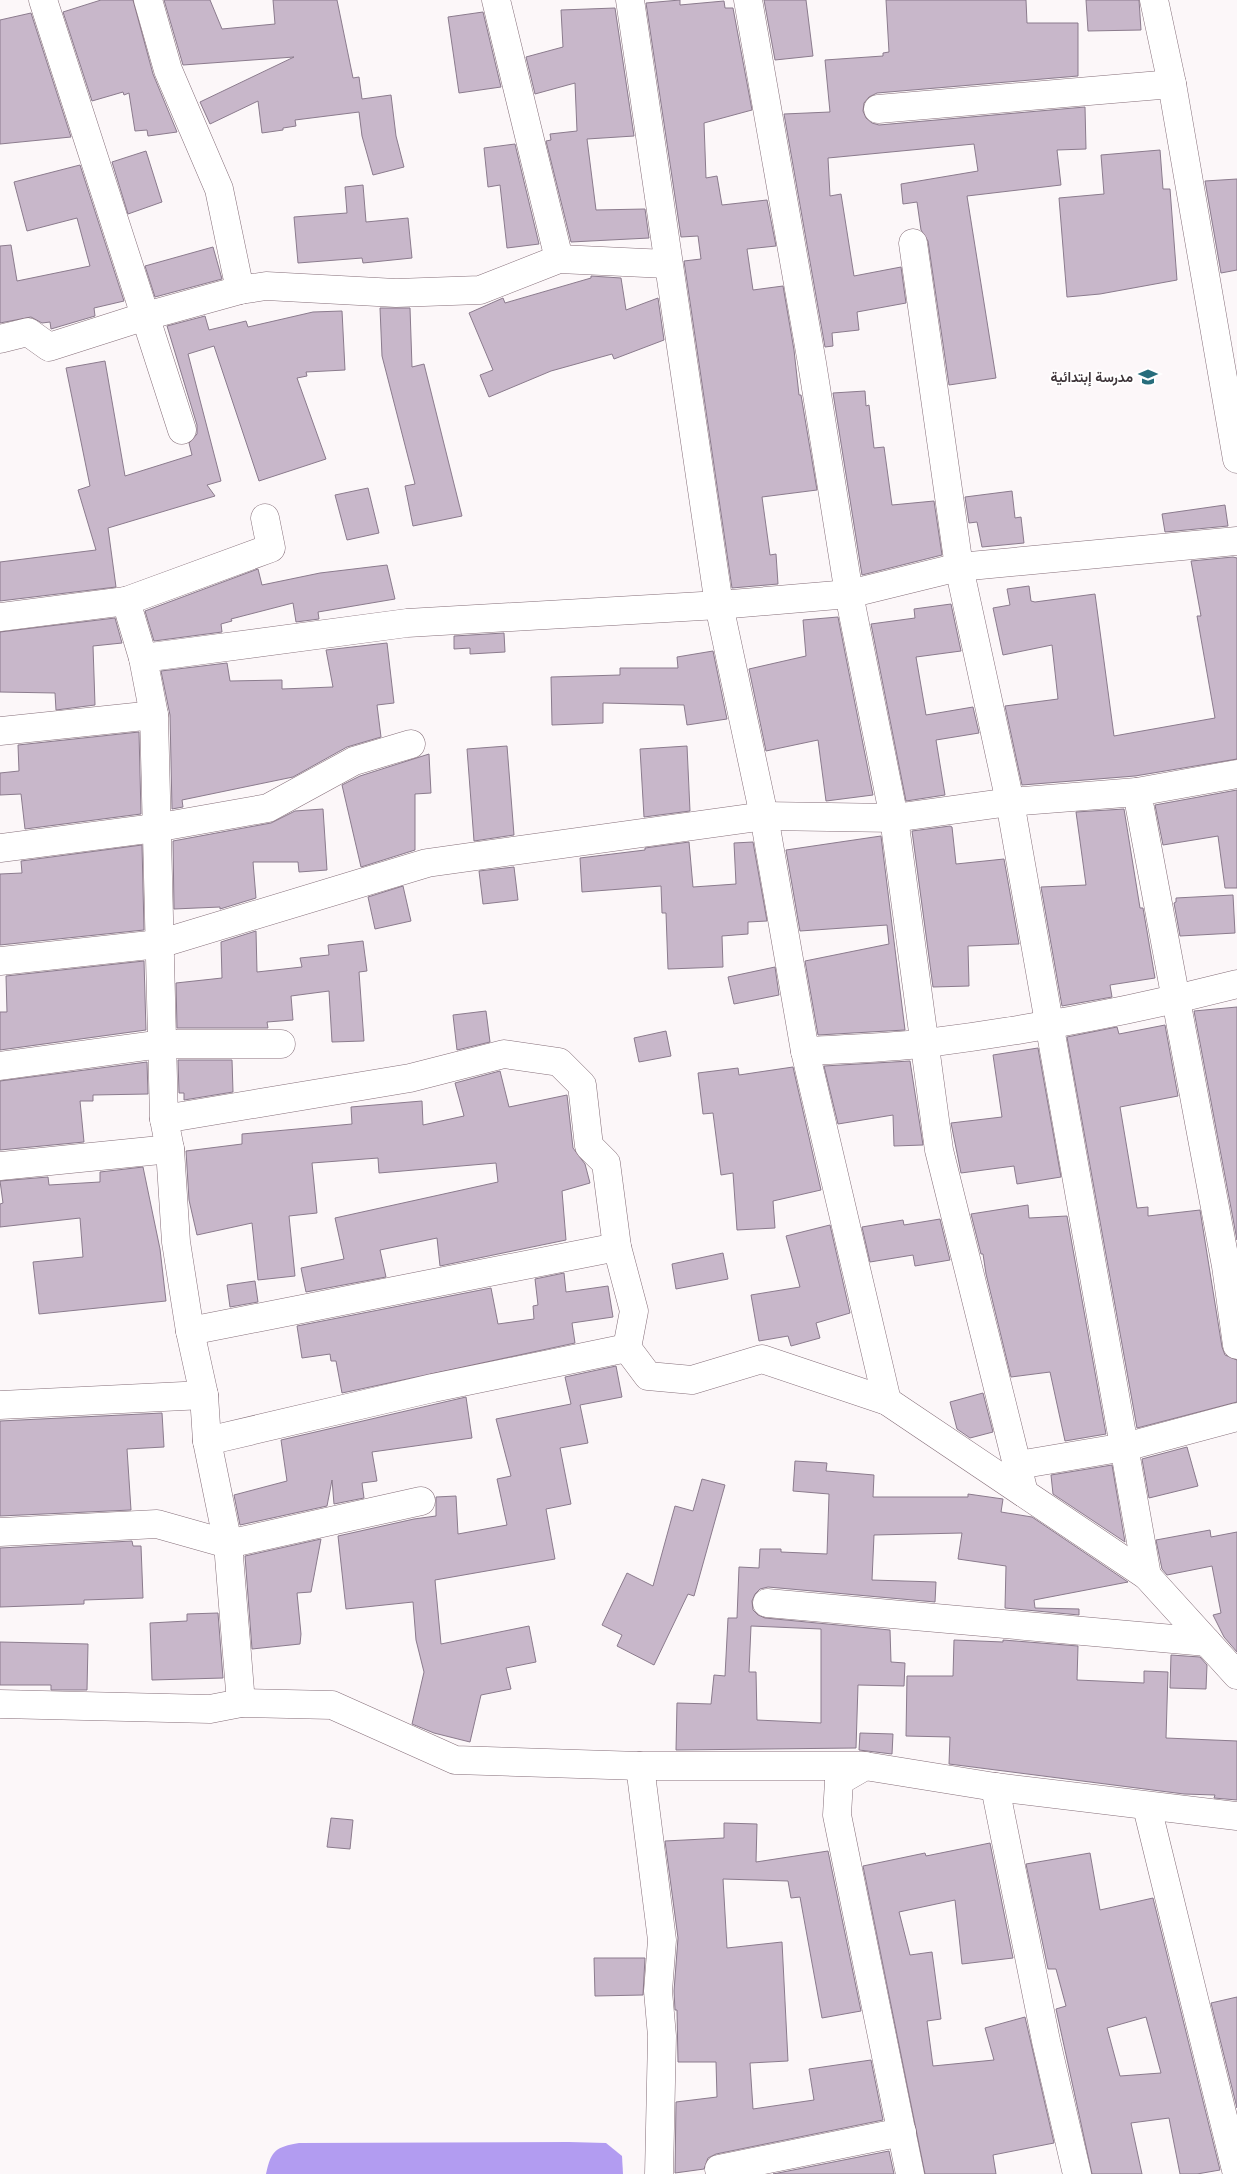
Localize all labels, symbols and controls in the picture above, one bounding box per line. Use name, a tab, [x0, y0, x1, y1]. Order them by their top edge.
school or university icon: مدرسة إبتدائية	[1137, 366, 1159, 388]
place label: مدرسة إبتدائية	[1051, 367, 1133, 387]

